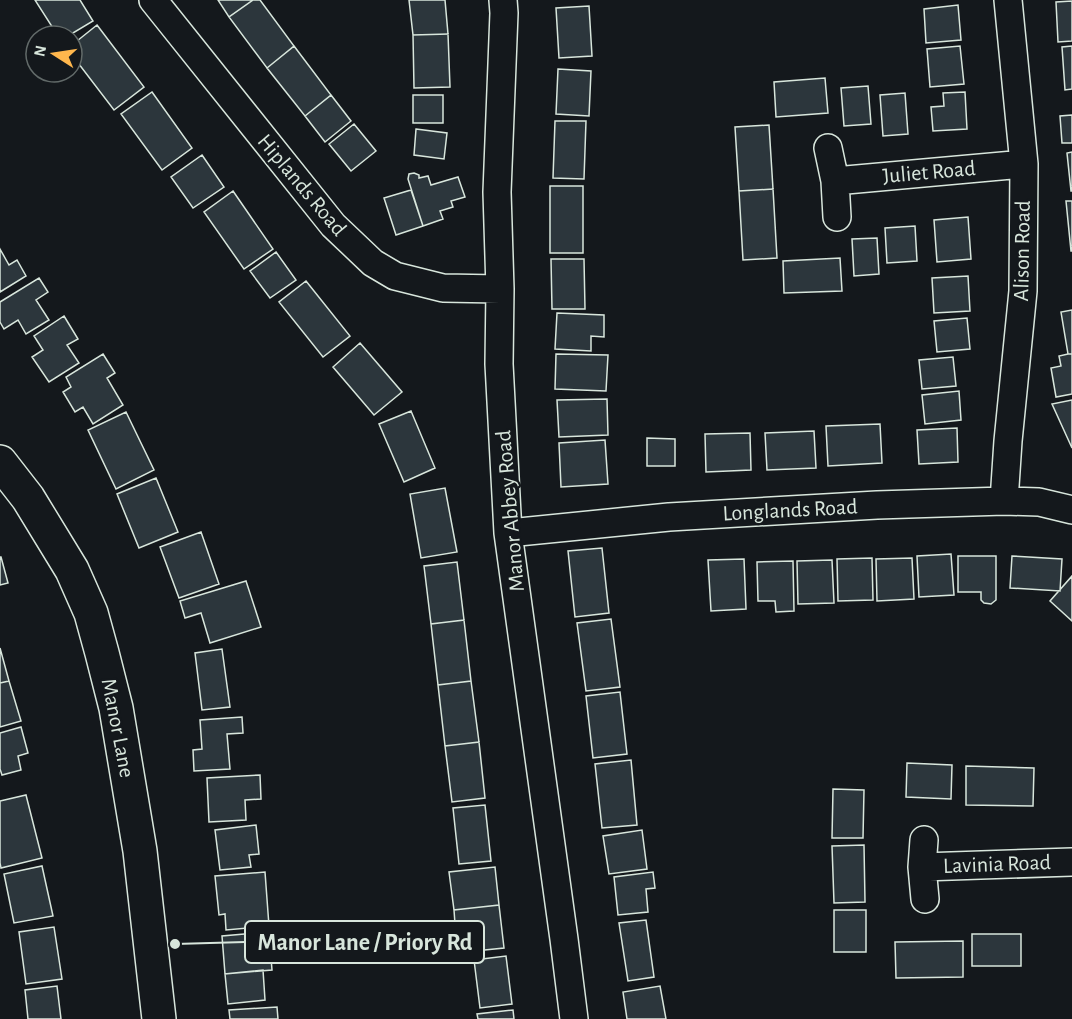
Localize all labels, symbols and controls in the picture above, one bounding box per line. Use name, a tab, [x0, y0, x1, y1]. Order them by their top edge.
north arrow	[24, 24, 84, 84]
text: N	[31, 44, 49, 58]
street label: Hiplands Road	[253, 130, 351, 240]
street label: Juliet Road	[882, 157, 976, 187]
street label: Alison Road	[1010, 200, 1034, 302]
street label: Manor Abbey Road	[492, 429, 528, 593]
street label: Longlands Road	[722, 495, 858, 525]
street label: Manor Lane	[98, 677, 138, 779]
street label: Lavinia Road	[943, 851, 1051, 877]
callout: Manor Lane / Priory Rd	[245, 921, 484, 963]
text: Manor Lane / Priory Rd	[258, 931, 473, 955]

